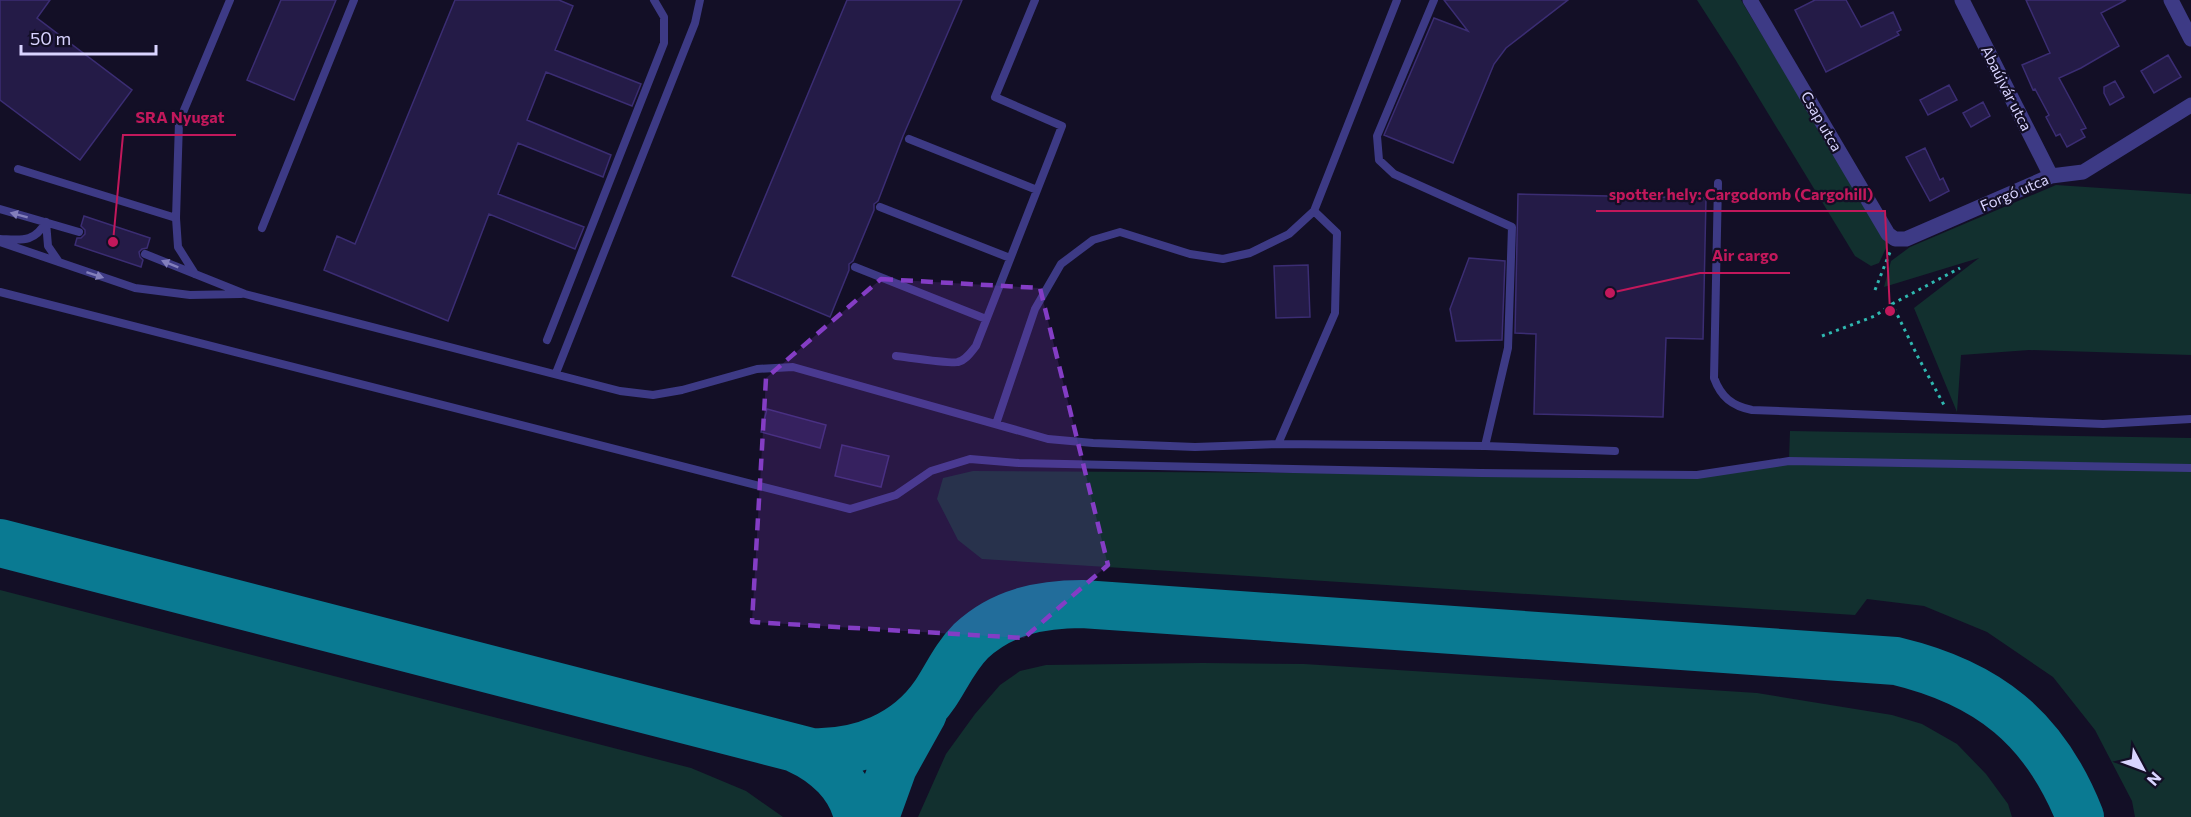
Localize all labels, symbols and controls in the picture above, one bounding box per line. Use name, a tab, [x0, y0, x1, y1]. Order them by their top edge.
scale bar	[21, 18, 156, 56]
text: 50 m	[30, 27, 71, 49]
street label: Abaújvár utca	[1978, 42, 2036, 134]
street label: Csap utca	[1798, 88, 1846, 154]
callout: SRA Nyugat	[123, 101, 236, 135]
text: SRA Nyugat	[135, 107, 225, 126]
street label: Forgó utca	[1977, 170, 2051, 214]
callout: spotter hely: Cargodomb (Cargohill)	[1596, 177, 1885, 211]
text: spotter hely: Cargodomb (Cargohill)	[1609, 184, 1873, 203]
one-way arrow	[10, 210, 28, 219]
callout: Air cargo	[1700, 239, 1790, 273]
text: Air cargo	[1712, 245, 1779, 264]
one-way arrow	[161, 259, 179, 268]
one-way arrow	[86, 271, 104, 280]
north arrow	[2113, 739, 2173, 799]
text: N	[2144, 768, 2166, 790]

